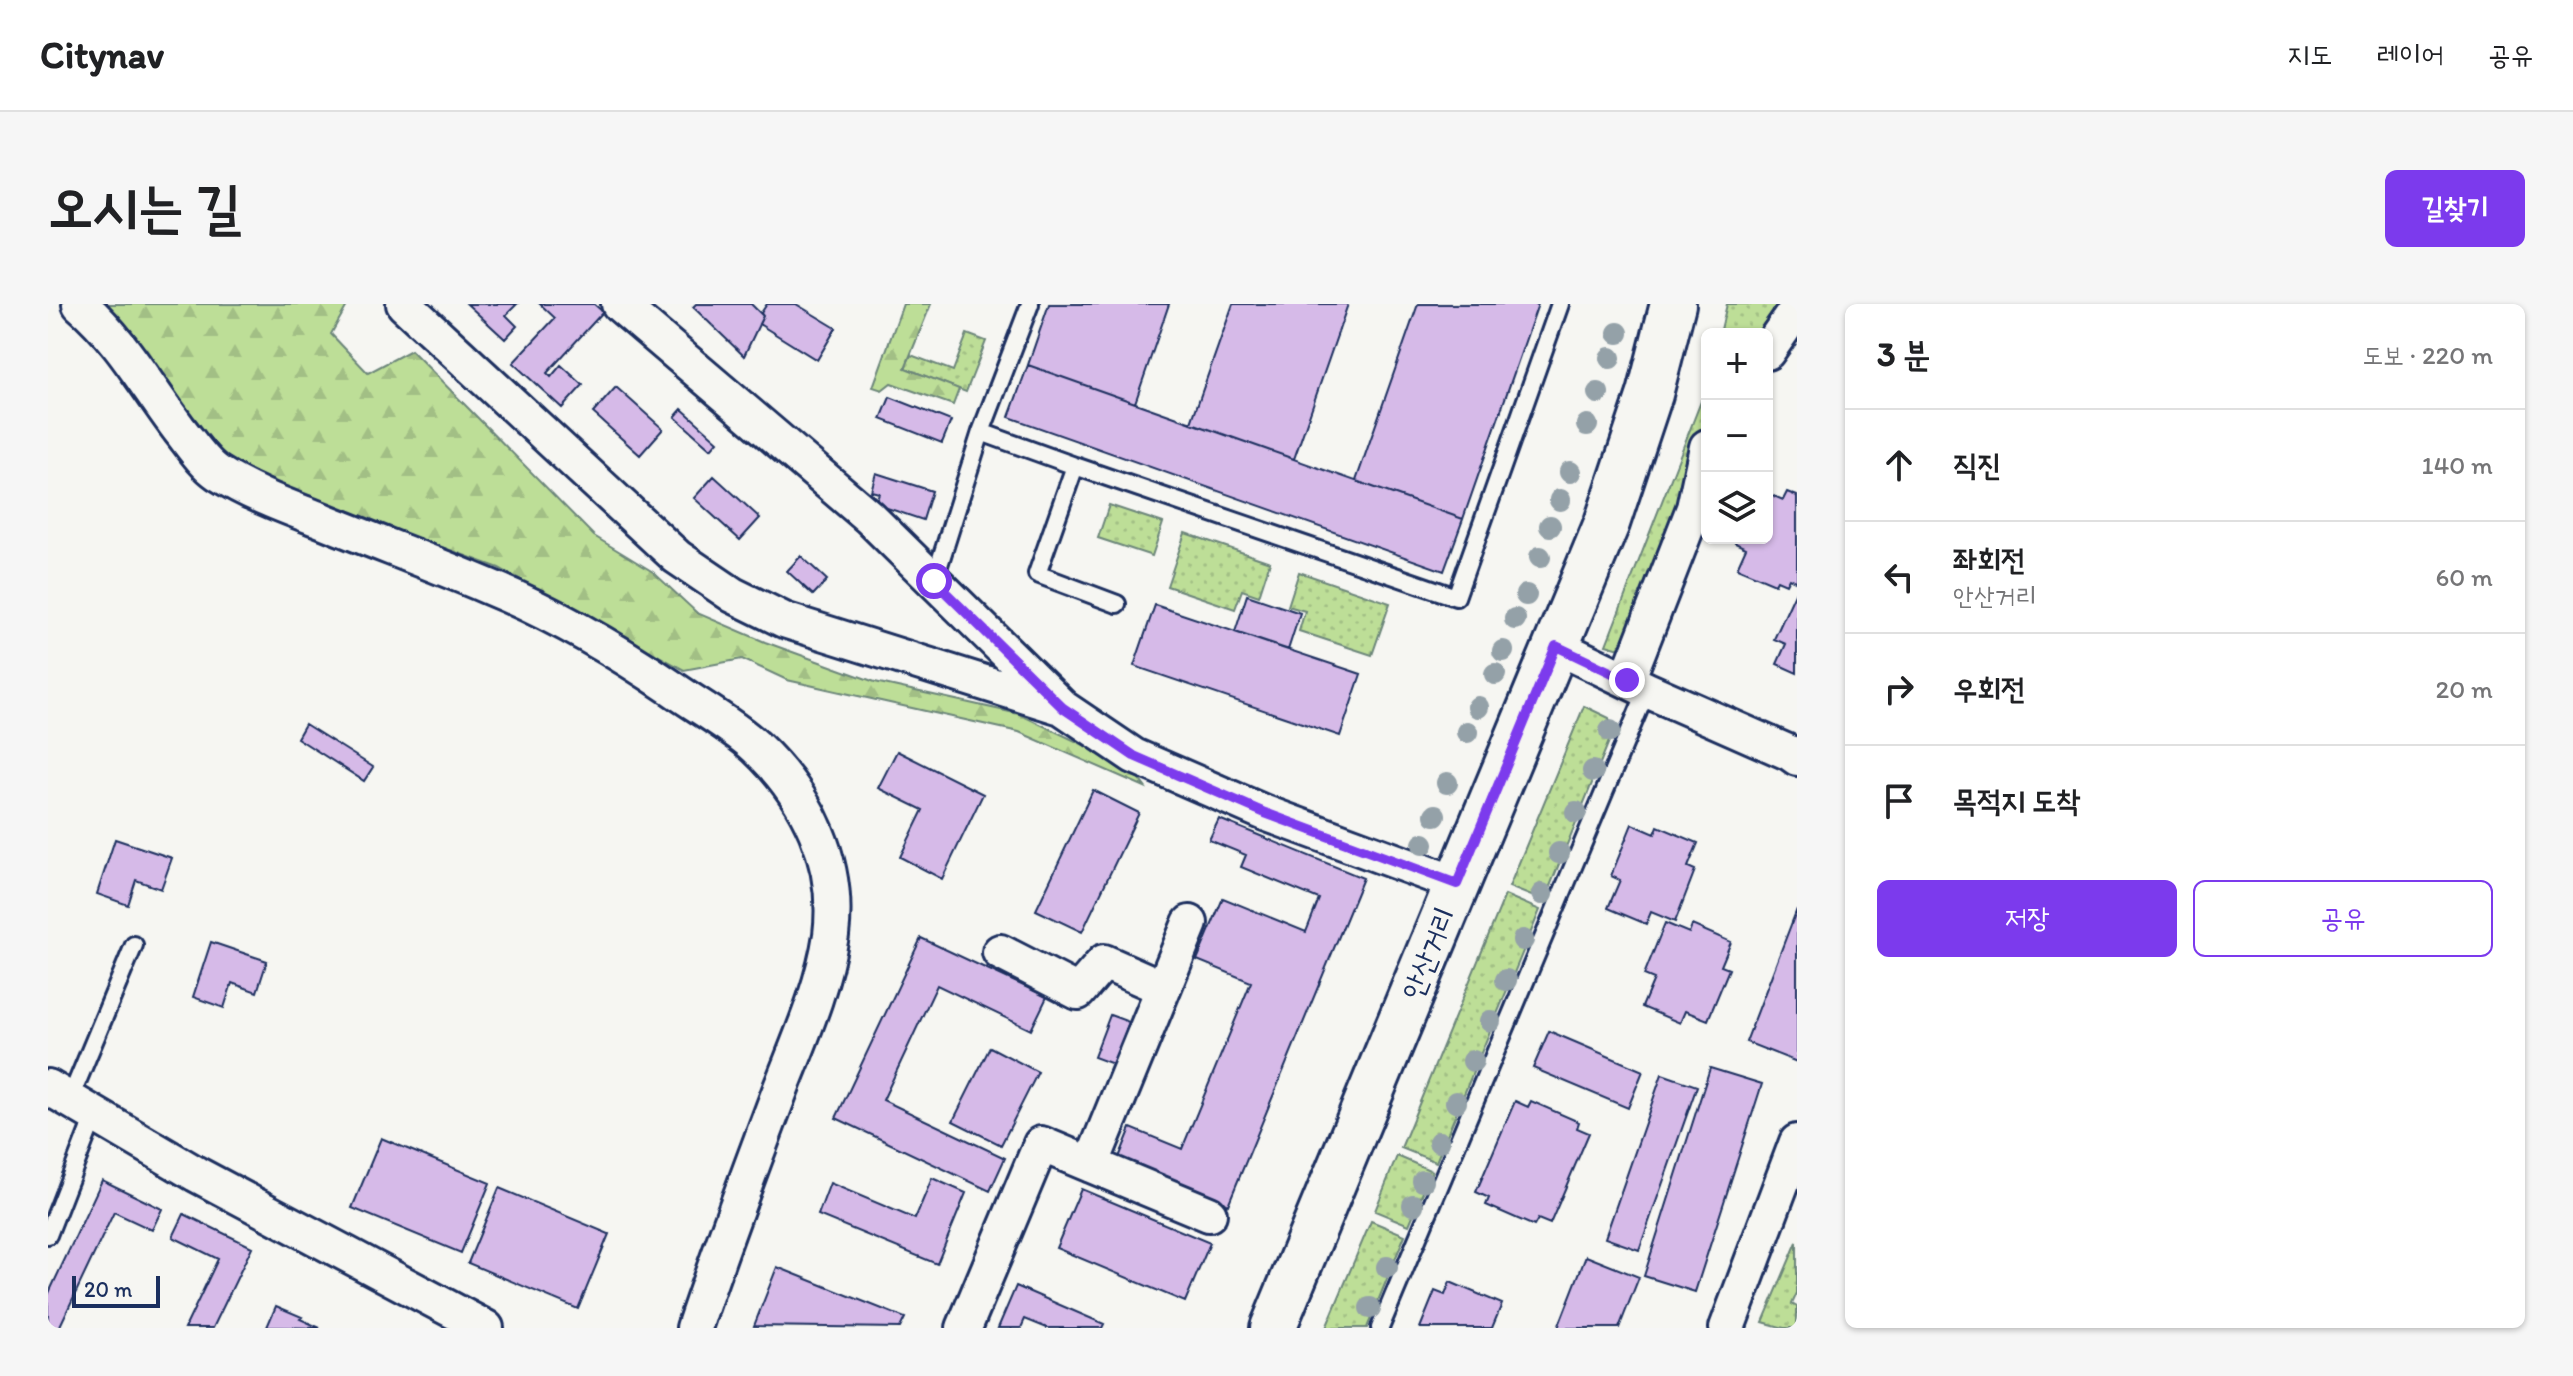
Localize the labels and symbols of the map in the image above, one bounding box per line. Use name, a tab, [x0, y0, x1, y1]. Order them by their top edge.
route start	[916, 563, 952, 599]
route end	[1609, 662, 1645, 698]
street label: 안산거리	[1393, 901, 1463, 1005]
scale bar	[72, 1272, 160, 1308]

